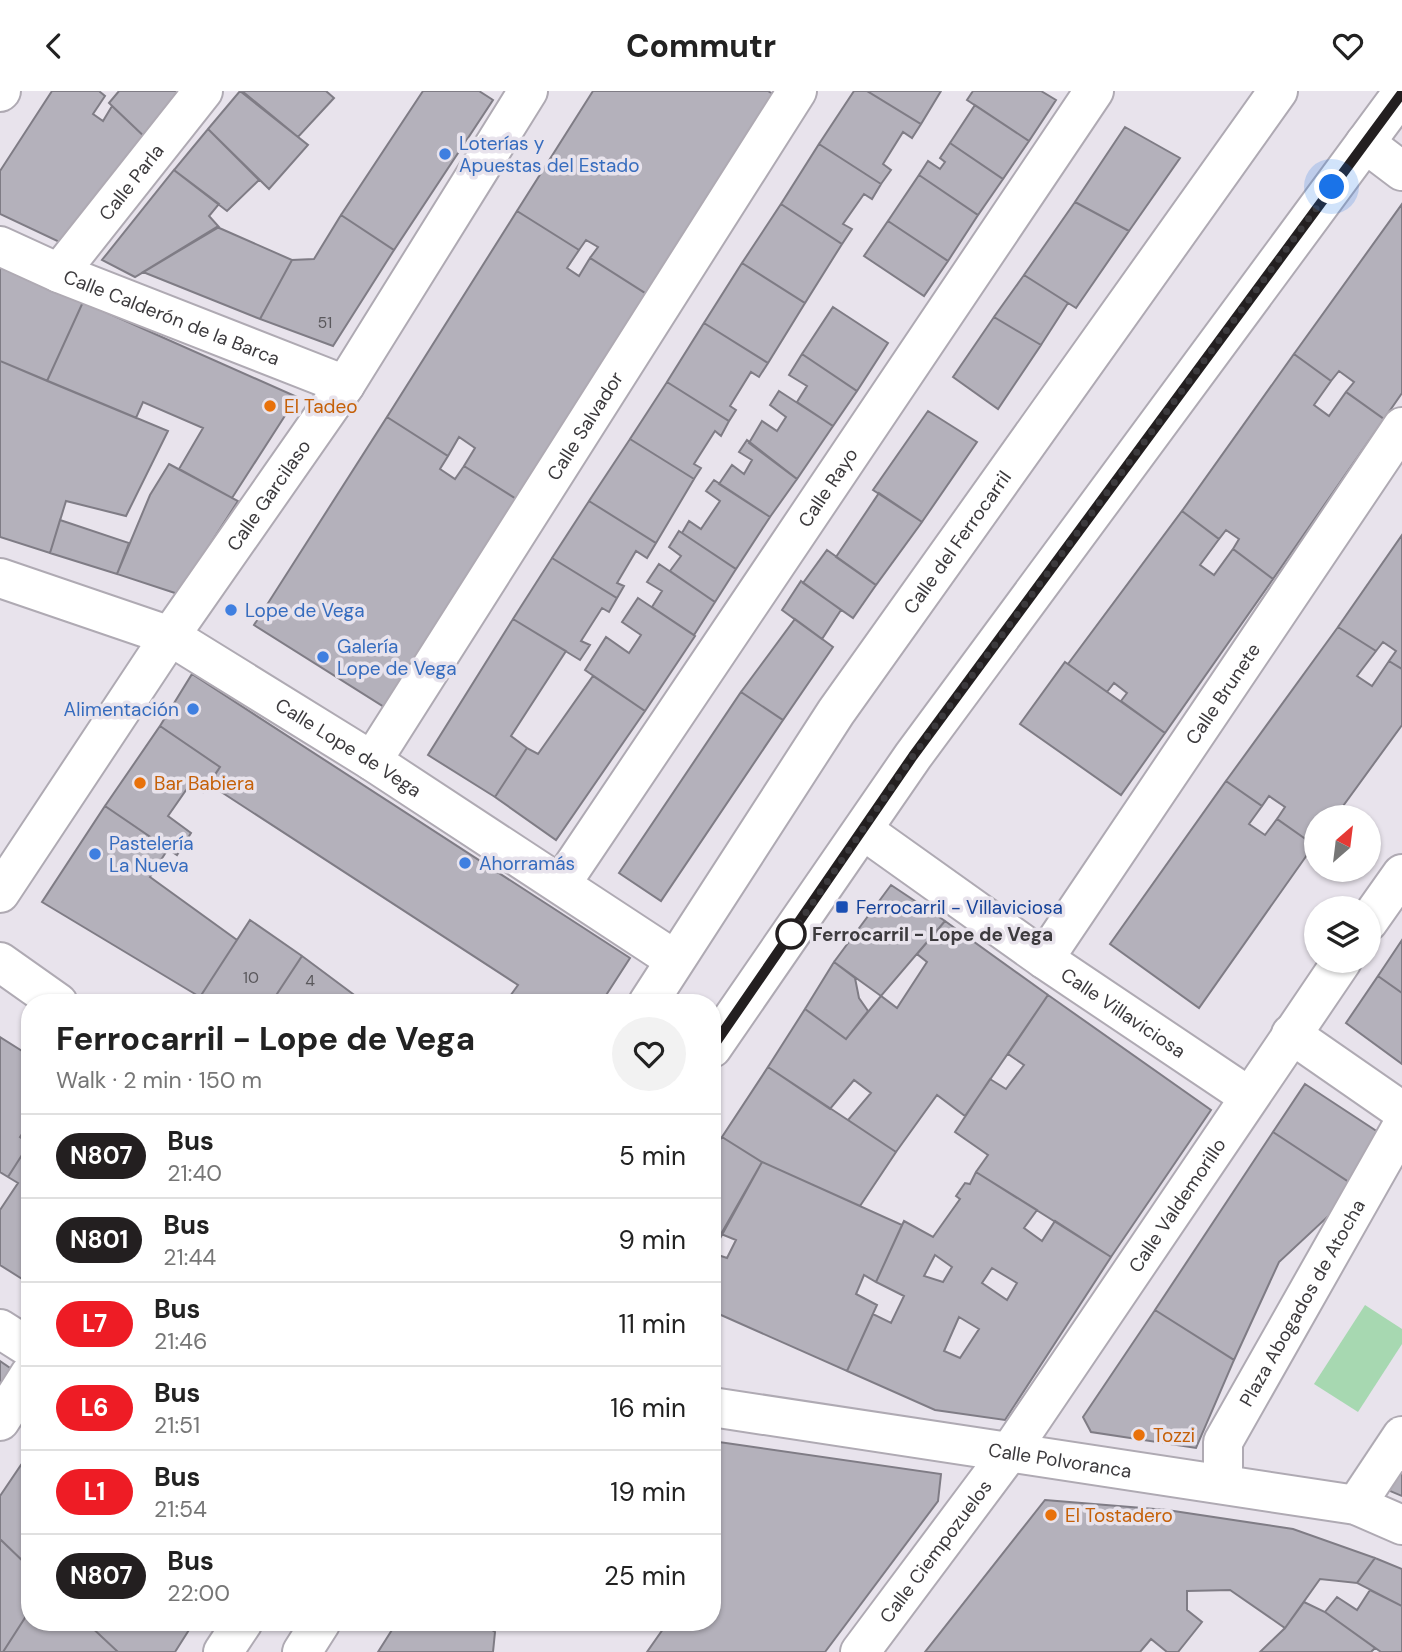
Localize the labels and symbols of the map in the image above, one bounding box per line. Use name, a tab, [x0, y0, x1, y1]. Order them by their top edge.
place label: Loterías y Apuestas del Estado	[459, 131, 640, 178]
street label: Calle Parla	[93, 139, 169, 225]
marker: Loterías y Apuestas del Estado	[437, 146, 453, 162]
your location	[1314, 169, 1349, 204]
street label: Calle Calderón de la Barca	[60, 264, 284, 371]
house number: 51	[318, 312, 332, 333]
street label: Calle Salvador	[541, 367, 628, 485]
place label: El Tadeo	[284, 394, 358, 419]
marker: El Tadeo	[262, 398, 278, 414]
street label: Calle Garcilaso	[221, 434, 316, 556]
street label: Calle Rayo	[792, 443, 863, 532]
street label: Calle del Ferrocarril	[897, 466, 1016, 619]
place label: Lope de Vega	[245, 598, 365, 623]
marker: Lope de Vega	[223, 602, 239, 618]
place label: Galería Lope de Vega	[337, 634, 457, 681]
street label: Calle Brunete	[1180, 638, 1266, 749]
marker: Galería Lope de Vega	[315, 649, 331, 665]
street label: Calle Lope de Vega	[271, 692, 426, 803]
place label: Alimentación	[64, 697, 179, 722]
marker: Alimentación	[185, 701, 201, 717]
place label: Bar Babiera	[154, 771, 254, 796]
marker: Bar Babiera	[132, 775, 148, 791]
north arrow	[1304, 805, 1381, 882]
place label: Pastelería La Nueva	[109, 831, 194, 878]
marker: Pastelería La Nueva	[87, 846, 103, 862]
place label: Ahorramás	[479, 851, 575, 876]
marker: Ahorramás	[457, 855, 473, 871]
place label: Ferrocarril - Villaviciosa	[856, 895, 1063, 920]
marker: Ferrocarril - Villaviciosa	[834, 899, 850, 915]
marker: Ferrocarril - Lope de Vega	[776, 919, 806, 949]
place label: Ferrocarril - Lope de Vega	[812, 922, 1053, 947]
street label: Calle Villaviciosa	[1056, 961, 1191, 1063]
house number: 10	[243, 967, 259, 988]
house number: 4	[305, 970, 315, 991]
street label: Calle Valdemorillo	[1122, 1133, 1231, 1277]
street label: Plaza Abogados de Atocha	[1233, 1195, 1370, 1411]
place label: Tozzi	[1153, 1423, 1195, 1448]
marker: Tozzi	[1131, 1427, 1147, 1443]
street label: Calle Polvoranca	[987, 1437, 1133, 1483]
street label: Calle Ciempozuelos	[874, 1474, 997, 1628]
place label: El Tostadero	[1065, 1503, 1173, 1528]
marker: El Tostadero	[1043, 1507, 1059, 1523]

